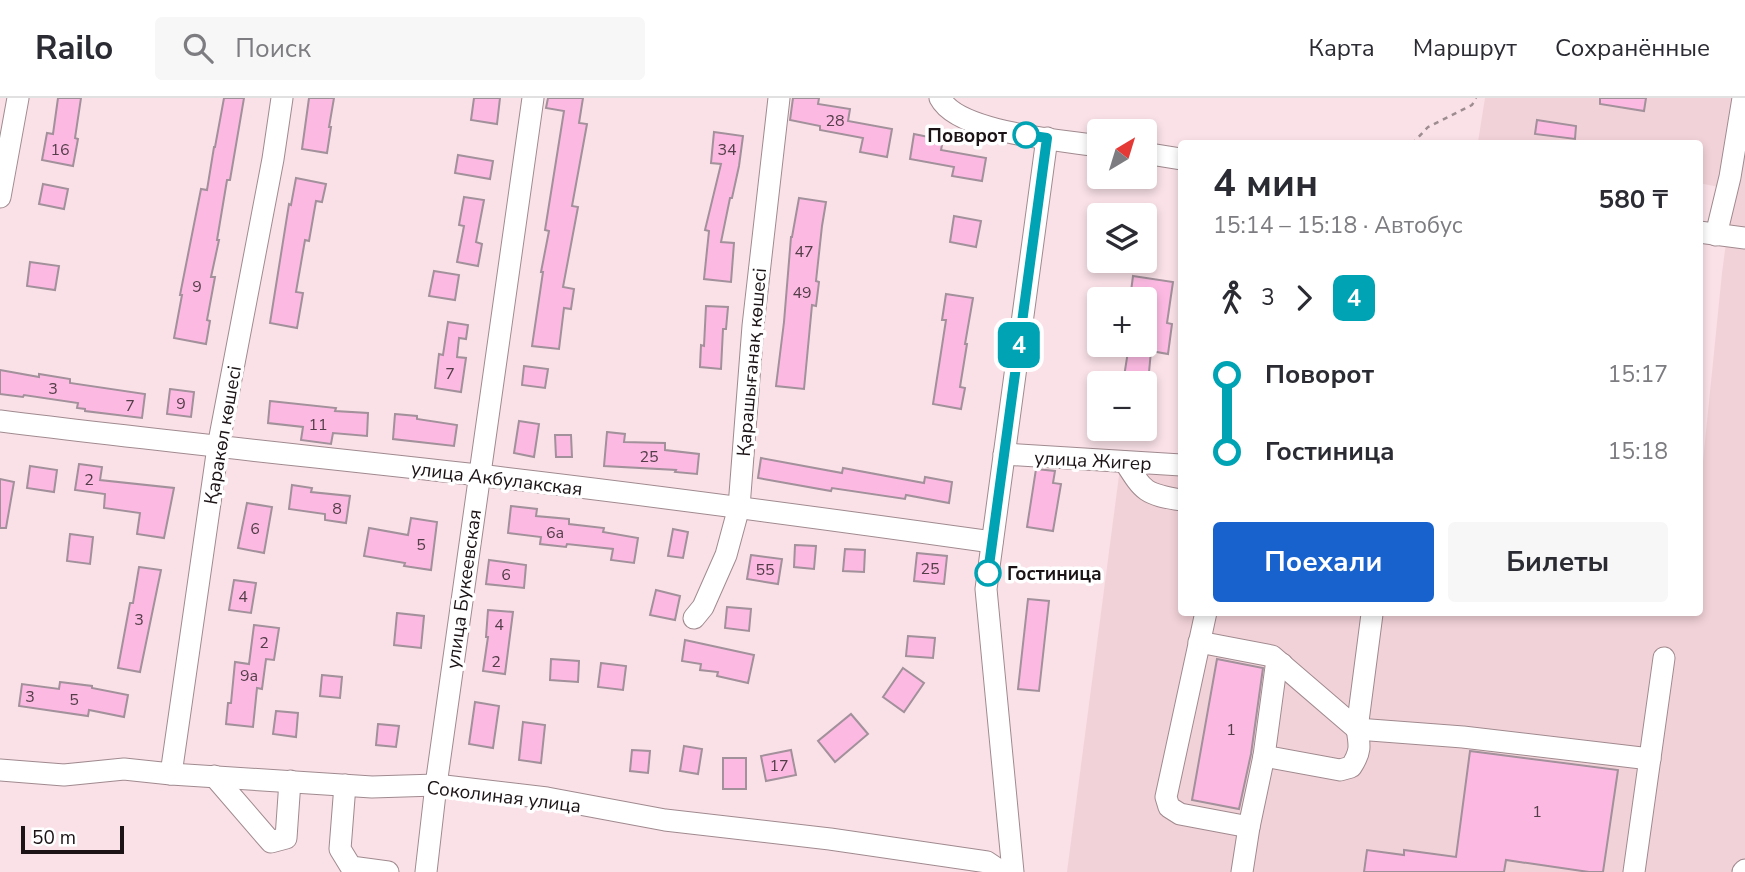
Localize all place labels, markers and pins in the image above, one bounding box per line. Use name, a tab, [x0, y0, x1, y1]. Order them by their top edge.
marker: Поворот	[1013, 122, 1039, 148]
place label: Поворот	[927, 123, 1007, 149]
marker: Гостиница	[975, 560, 1001, 586]
place label: Гостиница	[1007, 561, 1102, 587]

